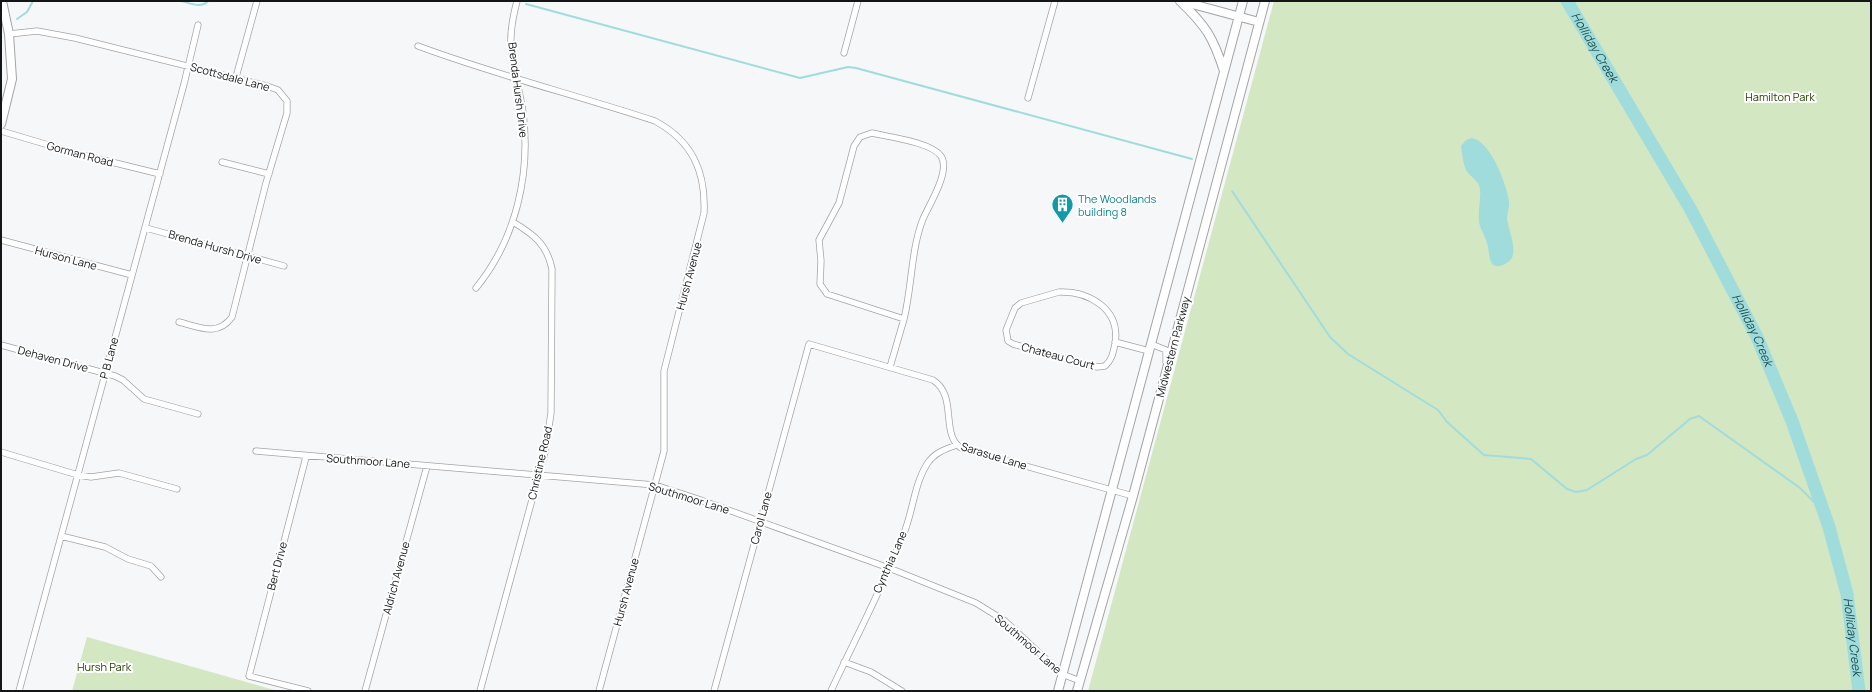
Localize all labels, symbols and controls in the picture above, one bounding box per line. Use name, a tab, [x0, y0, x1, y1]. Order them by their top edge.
water label: Holliday Creek	[1568, 9, 1623, 87]
street label: Brenda Hursh Drive	[505, 41, 532, 139]
street label: Scottsdale Lane	[189, 59, 272, 94]
park label: Hamilton Park	[1745, 89, 1815, 104]
street label: Gorman Road	[45, 137, 115, 170]
place label: The Woodlands building 8	[1078, 191, 1157, 219]
building icon: The Woodlands building 8	[1050, 192, 1076, 225]
street label: Brenda Hursh Drive	[167, 226, 264, 267]
street label: Hursh Avenue	[672, 240, 705, 312]
street label: Hurson Lane	[34, 242, 99, 273]
water label: Holliday Creek	[1728, 291, 1778, 371]
street label: Midwestern Parkway	[1152, 295, 1193, 399]
street label: P B Lane	[96, 335, 121, 380]
street label: Chateau Court	[1020, 339, 1096, 372]
street label: Dehaven Drive	[16, 342, 91, 375]
street label: Christine Road	[524, 425, 555, 501]
street label: Sarasue Lane	[959, 438, 1030, 473]
street label: Southmoor Lane	[326, 450, 411, 471]
street label: Southmoor Lane	[647, 478, 732, 517]
street label: Carol Lane	[746, 489, 775, 546]
street label: Cynthia Lane	[869, 528, 910, 595]
street label: Bert Drive	[263, 539, 290, 592]
street label: Aldrich Avenue	[379, 539, 413, 616]
street label: Hursh Avenue	[609, 556, 642, 628]
water label: Holliday Creek	[1840, 597, 1866, 679]
street label: Southmoor Lane	[992, 610, 1065, 677]
park label: Hursh Park	[77, 659, 132, 674]

